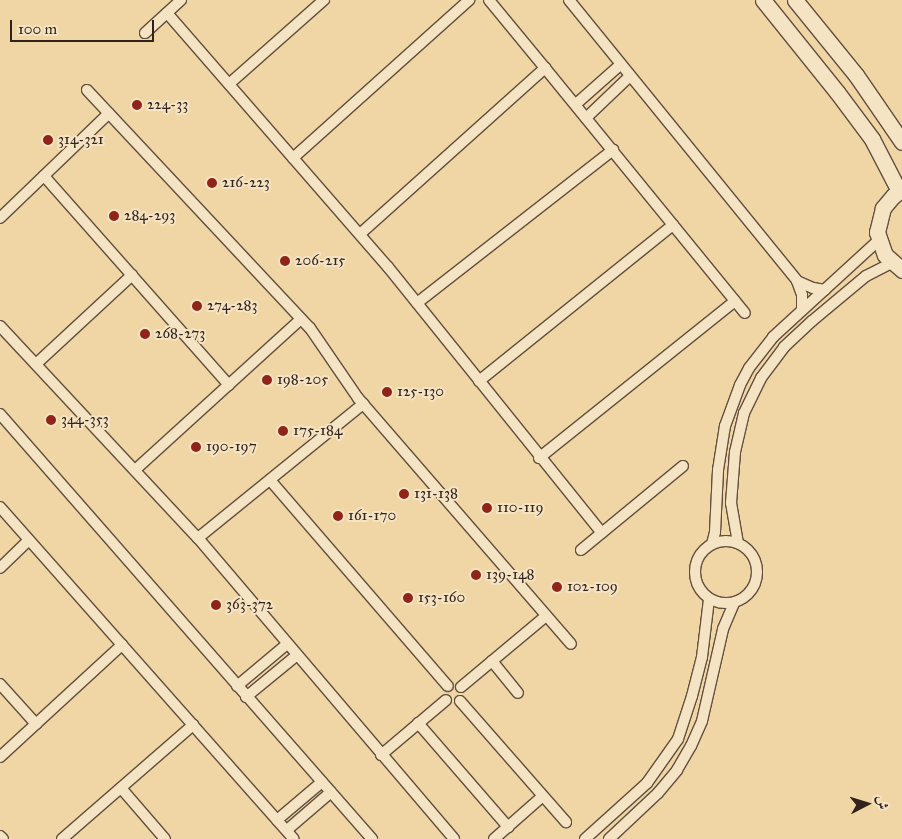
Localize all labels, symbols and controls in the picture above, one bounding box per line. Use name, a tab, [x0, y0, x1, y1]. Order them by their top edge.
scale bar	[12, 10, 156, 42]
text: 100 m	[18, 20, 57, 38]
place label: 224-33	[147, 96, 188, 114]
marker: 224-33	[131, 99, 143, 111]
place label: 314-321	[58, 131, 104, 149]
marker: 314-321	[42, 134, 54, 146]
place label: 216-223	[222, 174, 270, 192]
marker: 216-223	[206, 177, 218, 189]
place label: 284-293	[124, 207, 175, 225]
marker: 284-293	[108, 210, 120, 222]
place label: 206-215	[295, 252, 345, 270]
marker: 206-215	[279, 255, 291, 267]
place label: 274-283	[207, 297, 258, 315]
marker: 274-283	[191, 300, 203, 312]
place label: 268-273	[155, 325, 205, 343]
marker: 268-273	[139, 328, 151, 340]
place label: 198-205	[277, 371, 328, 389]
marker: 198-205	[261, 374, 273, 386]
place label: 125-130	[397, 383, 444, 401]
marker: 125-130	[381, 386, 393, 398]
place label: 344-353	[61, 411, 109, 429]
marker: 344-353	[45, 414, 57, 426]
place label: 175-184	[293, 422, 342, 440]
marker: 175-184	[277, 425, 289, 437]
place label: 190-197	[206, 438, 257, 456]
marker: 190-197	[190, 441, 202, 453]
place label: 131-138	[414, 485, 458, 503]
marker: 131-138	[398, 488, 410, 500]
place label: 110-119	[497, 499, 543, 517]
marker: 110-119	[481, 502, 493, 514]
place label: 161-170	[348, 507, 396, 525]
marker: 161-170	[332, 510, 344, 522]
place label: 139-148	[486, 566, 534, 584]
marker: 139-148	[470, 569, 482, 581]
place label: 102-109	[567, 578, 618, 596]
marker: 102-109	[551, 581, 563, 593]
place label: 153-160	[418, 589, 465, 607]
marker: 153-160	[402, 592, 414, 604]
place label: 363-372	[226, 596, 273, 614]
marker: 363-372	[210, 599, 222, 611]
north arrow	[842, 779, 892, 829]
text: ش	[873, 795, 892, 810]

